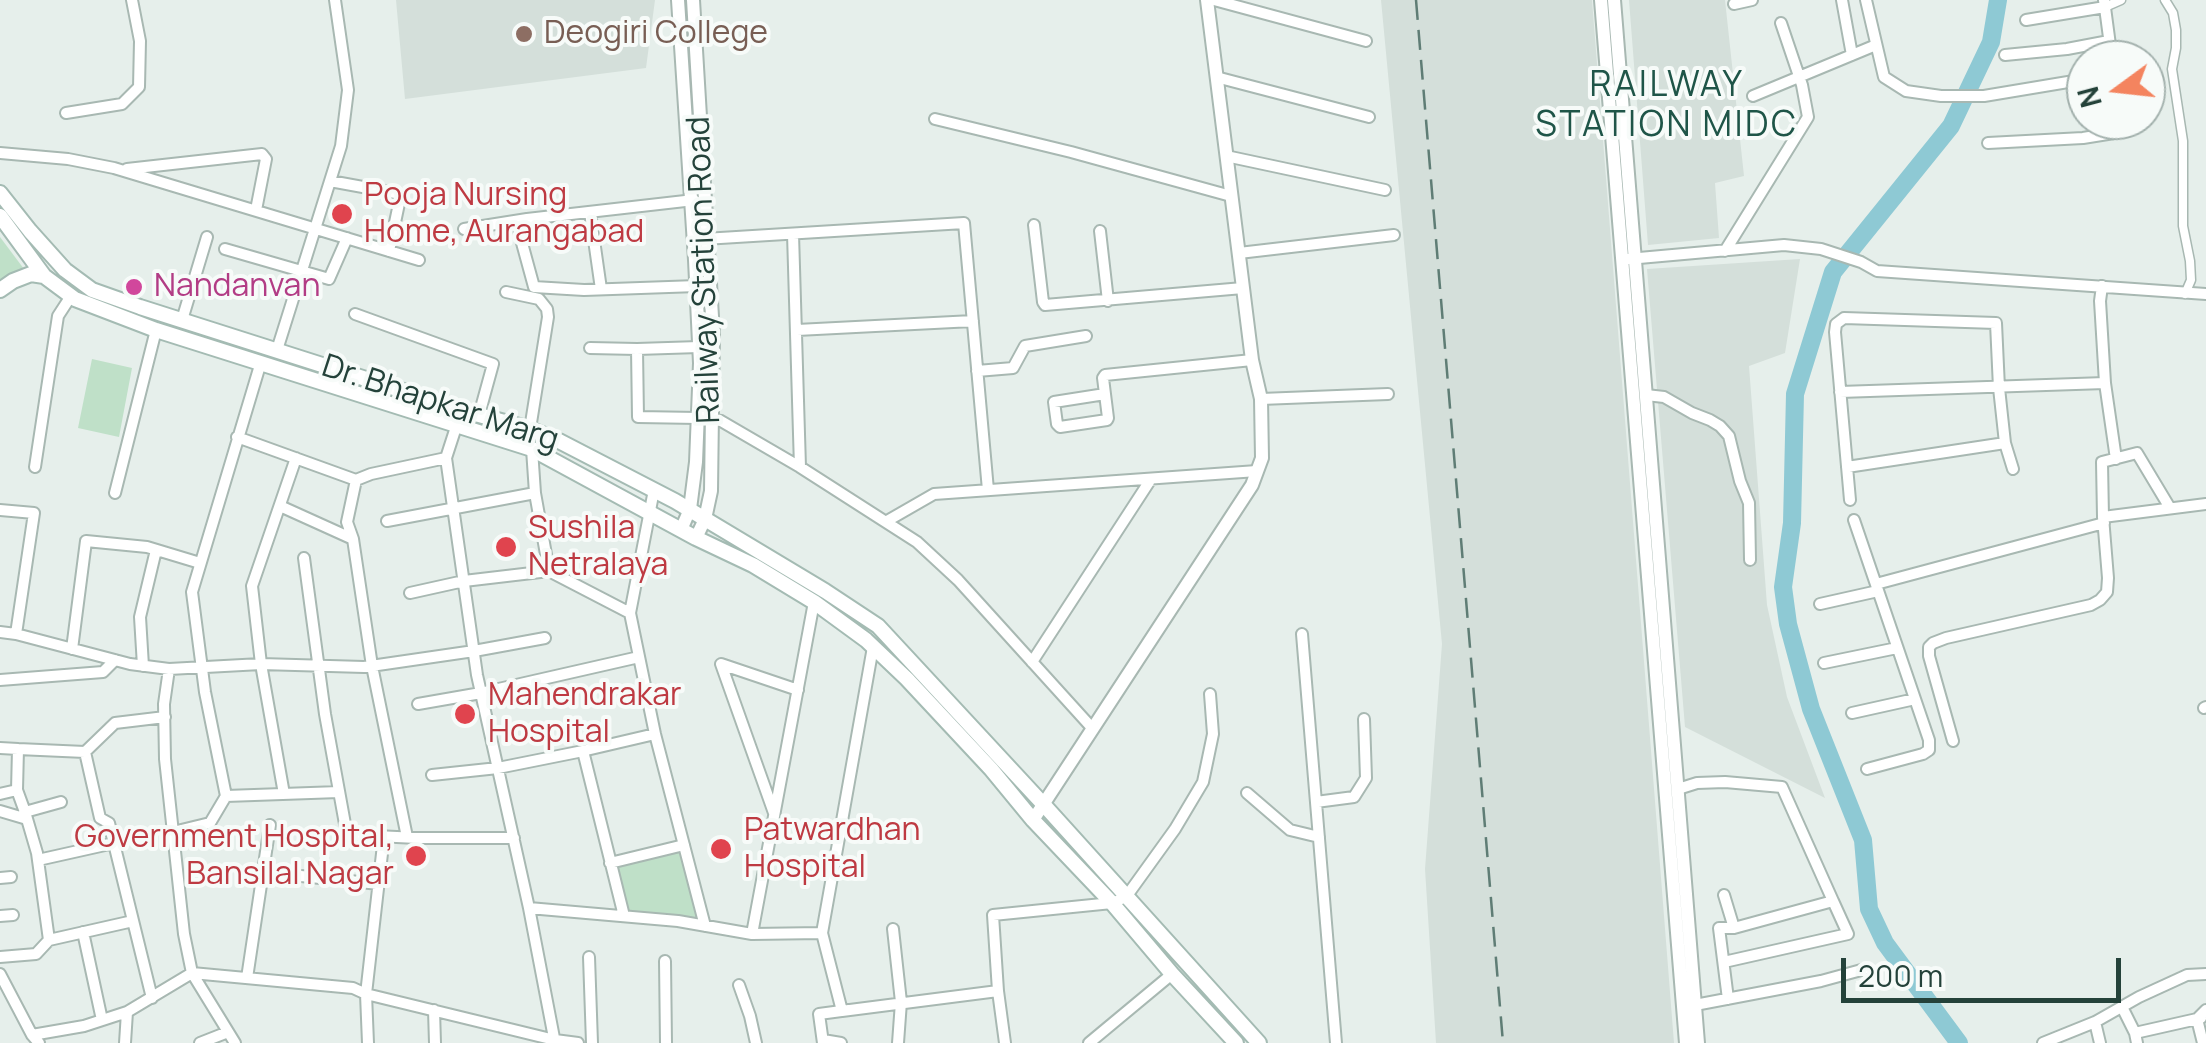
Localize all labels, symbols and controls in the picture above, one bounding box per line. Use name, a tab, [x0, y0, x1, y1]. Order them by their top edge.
place label: Deogiri College	[544, 15, 768, 53]
marker: Deogiri College	[513, 23, 535, 45]
north arrow	[2066, 40, 2166, 140]
district label: RAILWAY STATION MIDC	[1535, 65, 1799, 147]
text: N	[2068, 83, 2110, 112]
street label: Railway Station Road	[680, 116, 730, 424]
place label: Pooja Nursing Home, Aurangabad	[364, 177, 644, 252]
marker: Pooja Nursing Home, Aurangabad	[329, 201, 355, 227]
place label: Nandanvan	[154, 268, 320, 306]
marker: Nandanvan	[123, 276, 145, 298]
street label: Dr. Bhapkar Marg	[317, 348, 563, 460]
place label: Sushila Netralaya	[528, 510, 668, 585]
marker: Sushila Netralaya	[493, 534, 519, 560]
place label: Mahendrakar Hospital	[488, 677, 682, 752]
marker: Mahendrakar Hospital	[452, 701, 478, 727]
place label: Patwardhan Hospital	[744, 812, 921, 887]
place label: Government Hospital, Bansilal Nagar	[74, 819, 394, 894]
marker: Patwardhan Hospital	[708, 836, 734, 862]
marker: Government Hospital, Bansilal Nagar	[403, 843, 429, 869]
scale bar	[1846, 938, 2126, 1000]
text: 200 m	[1858, 955, 1943, 996]

